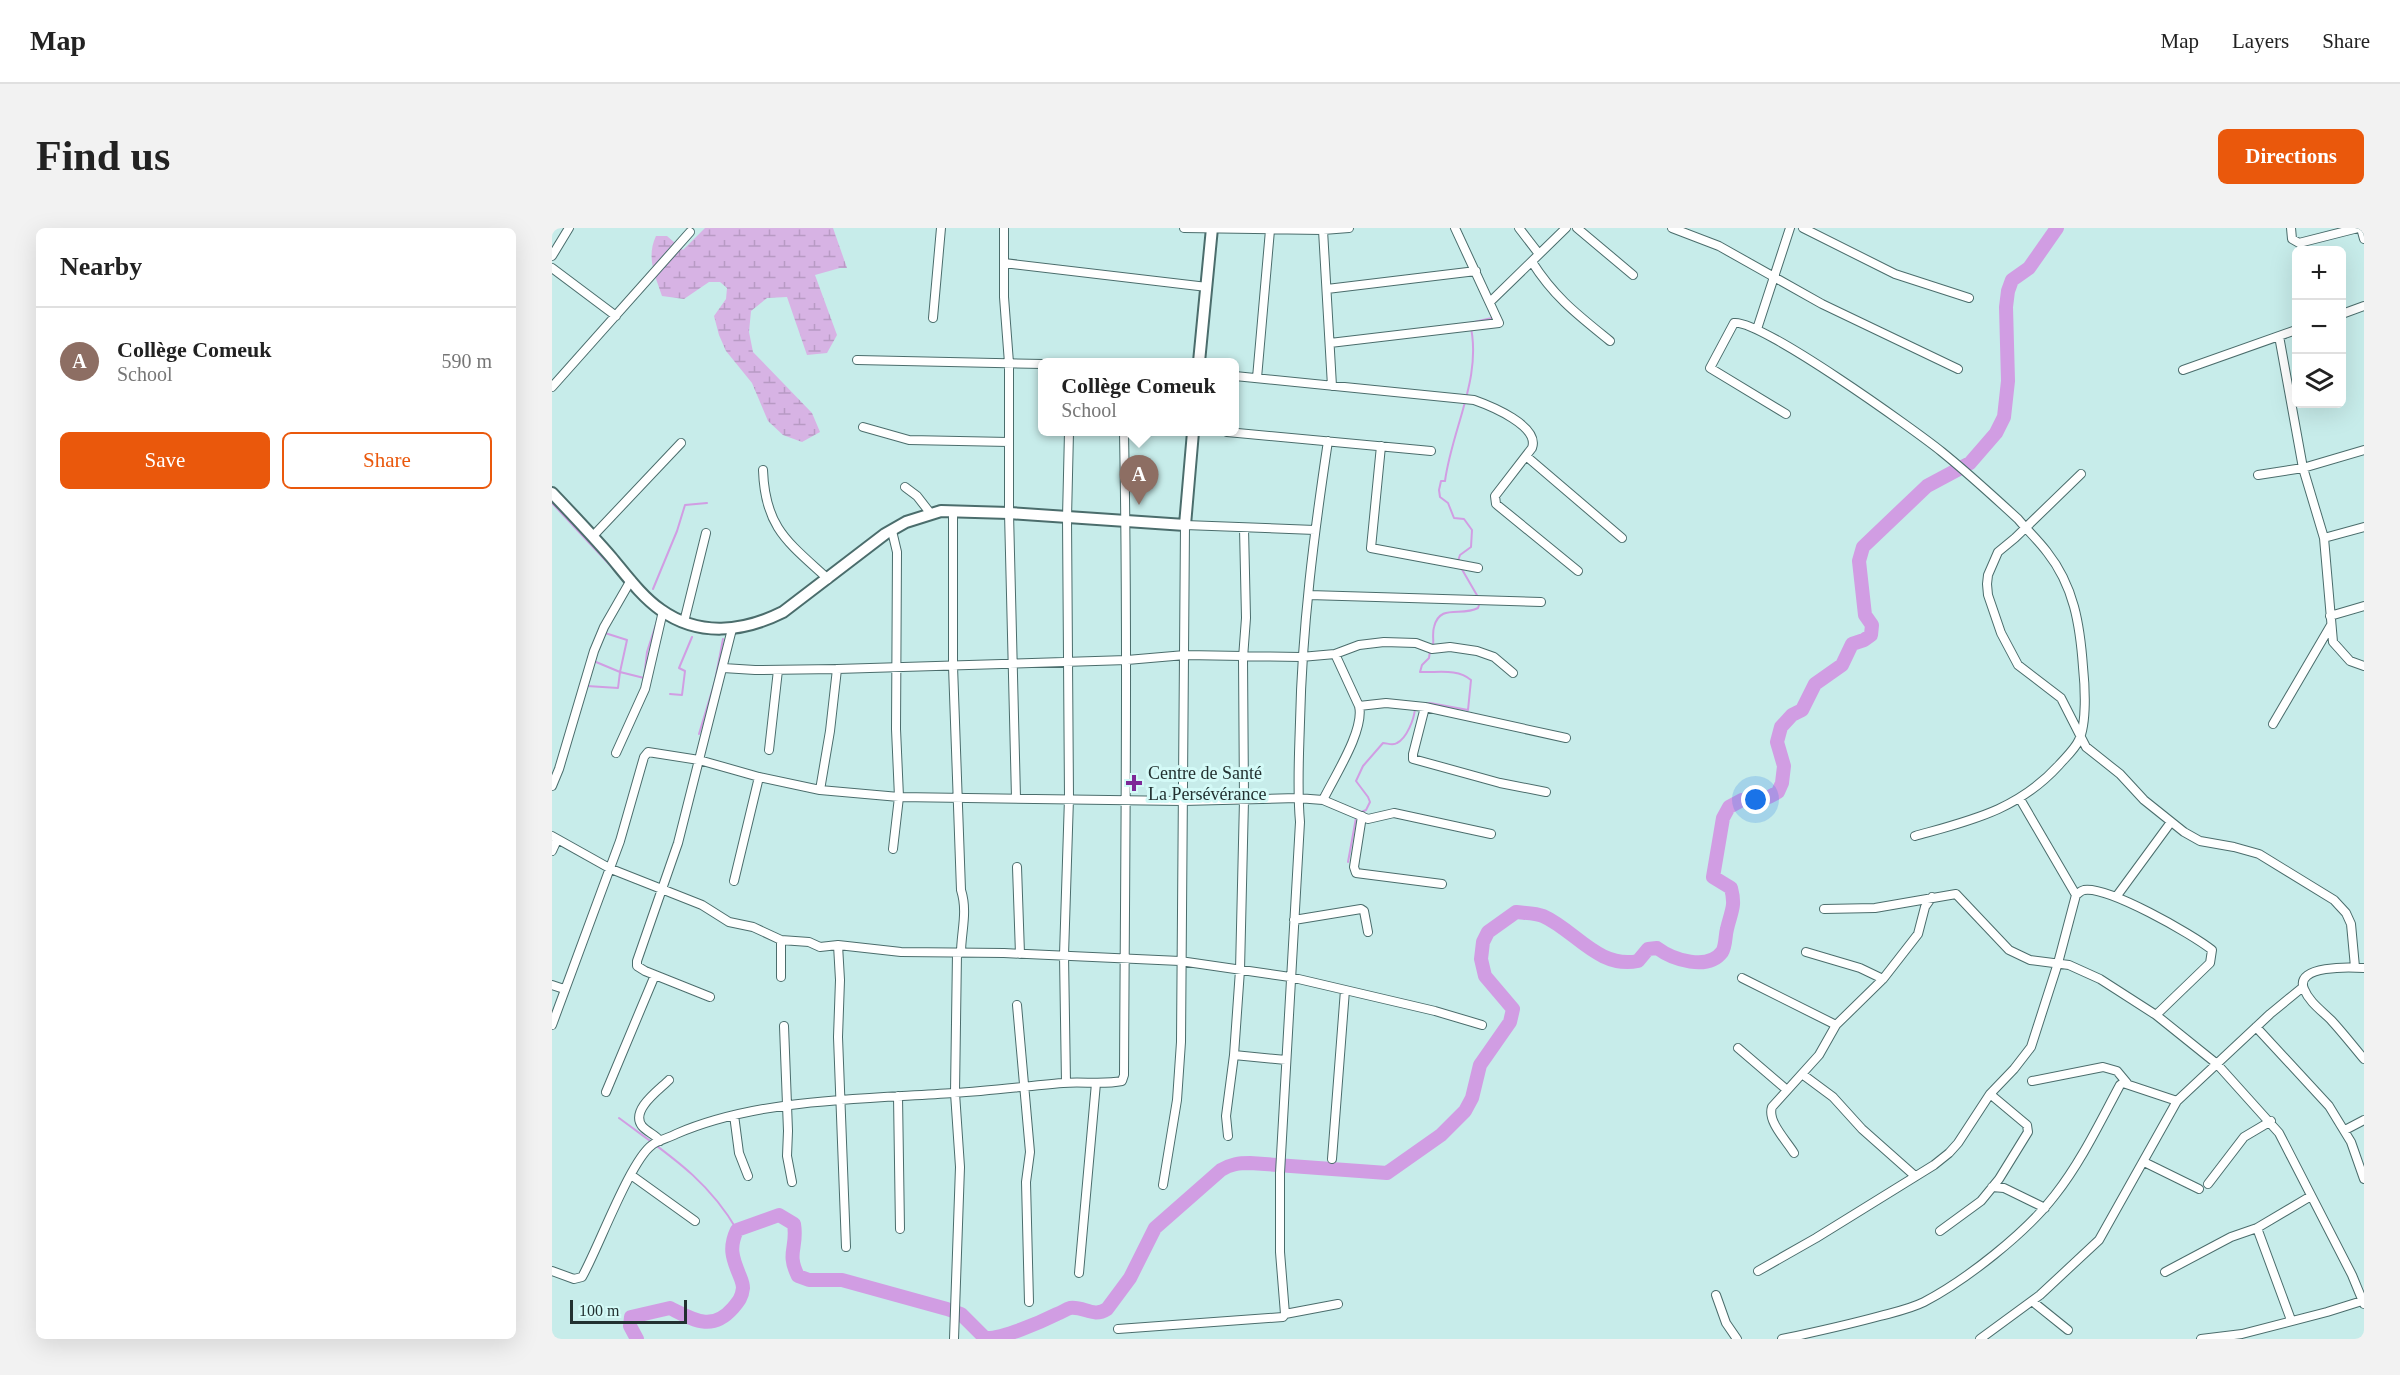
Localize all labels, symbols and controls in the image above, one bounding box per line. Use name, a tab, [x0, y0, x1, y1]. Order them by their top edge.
text: Map	[30, 25, 86, 56]
text: Map	[2161, 29, 2199, 53]
text: Layers	[2232, 29, 2289, 53]
text: Share	[2322, 29, 2370, 53]
button: Directions	[2218, 129, 2364, 184]
text: Find us	[36, 133, 170, 179]
map controls	[2292, 246, 2346, 408]
button: +	[2292, 246, 2346, 300]
text: Nearby	[60, 252, 142, 281]
button: −	[2292, 300, 2346, 354]
text: Collège Comeuk	[117, 337, 272, 362]
text: A	[72, 350, 87, 372]
text: 590 m	[441, 350, 492, 372]
button: layers	[2292, 354, 2346, 408]
popup	[1038, 358, 1239, 436]
text: School	[117, 363, 173, 385]
text: Collège Comeuk	[1061, 373, 1216, 398]
text: School	[1061, 399, 1117, 421]
button: Save	[60, 432, 270, 489]
button: Share	[282, 432, 492, 489]
pin: A	[1120, 456, 1158, 505]
place label: Centre de Santé La Persévérance	[1148, 763, 1266, 804]
marker: Centre de Santé La Persévérance	[1125, 774, 1143, 792]
your location	[1741, 785, 1770, 814]
scale bar	[570, 1297, 687, 1324]
text: 100 m	[579, 1302, 619, 1319]

